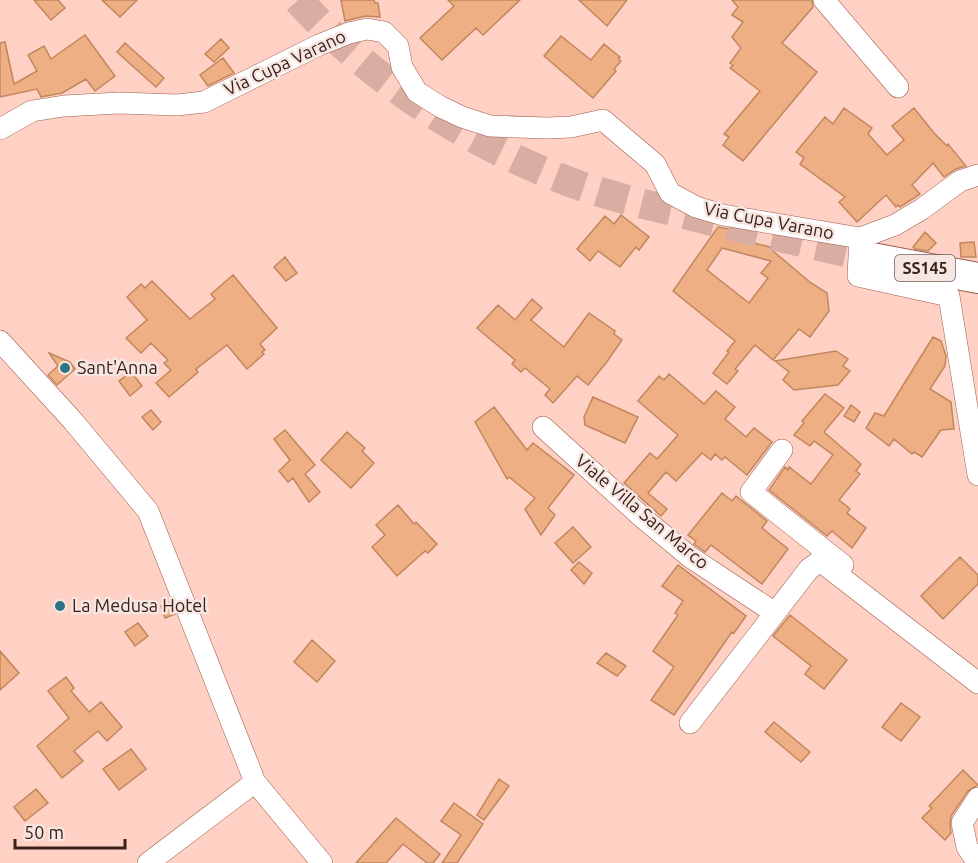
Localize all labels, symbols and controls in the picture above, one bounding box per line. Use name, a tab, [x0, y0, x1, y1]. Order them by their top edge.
street label: Via Cupa Varano	[221, 25, 349, 99]
street label: Via Cupa Varano	[702, 198, 836, 242]
road number: SS145	[895, 255, 955, 281]
place label: Sant'Anna	[77, 357, 158, 377]
marker: Sant'Anna	[58, 361, 72, 375]
street label: Viale Villa San Marco	[572, 450, 713, 573]
place label: La Medusa Hotel	[72, 595, 207, 615]
marker: La Medusa Hotel	[53, 599, 67, 613]
scale bar	[15, 812, 124, 850]
text: 50 m	[24, 822, 64, 842]

